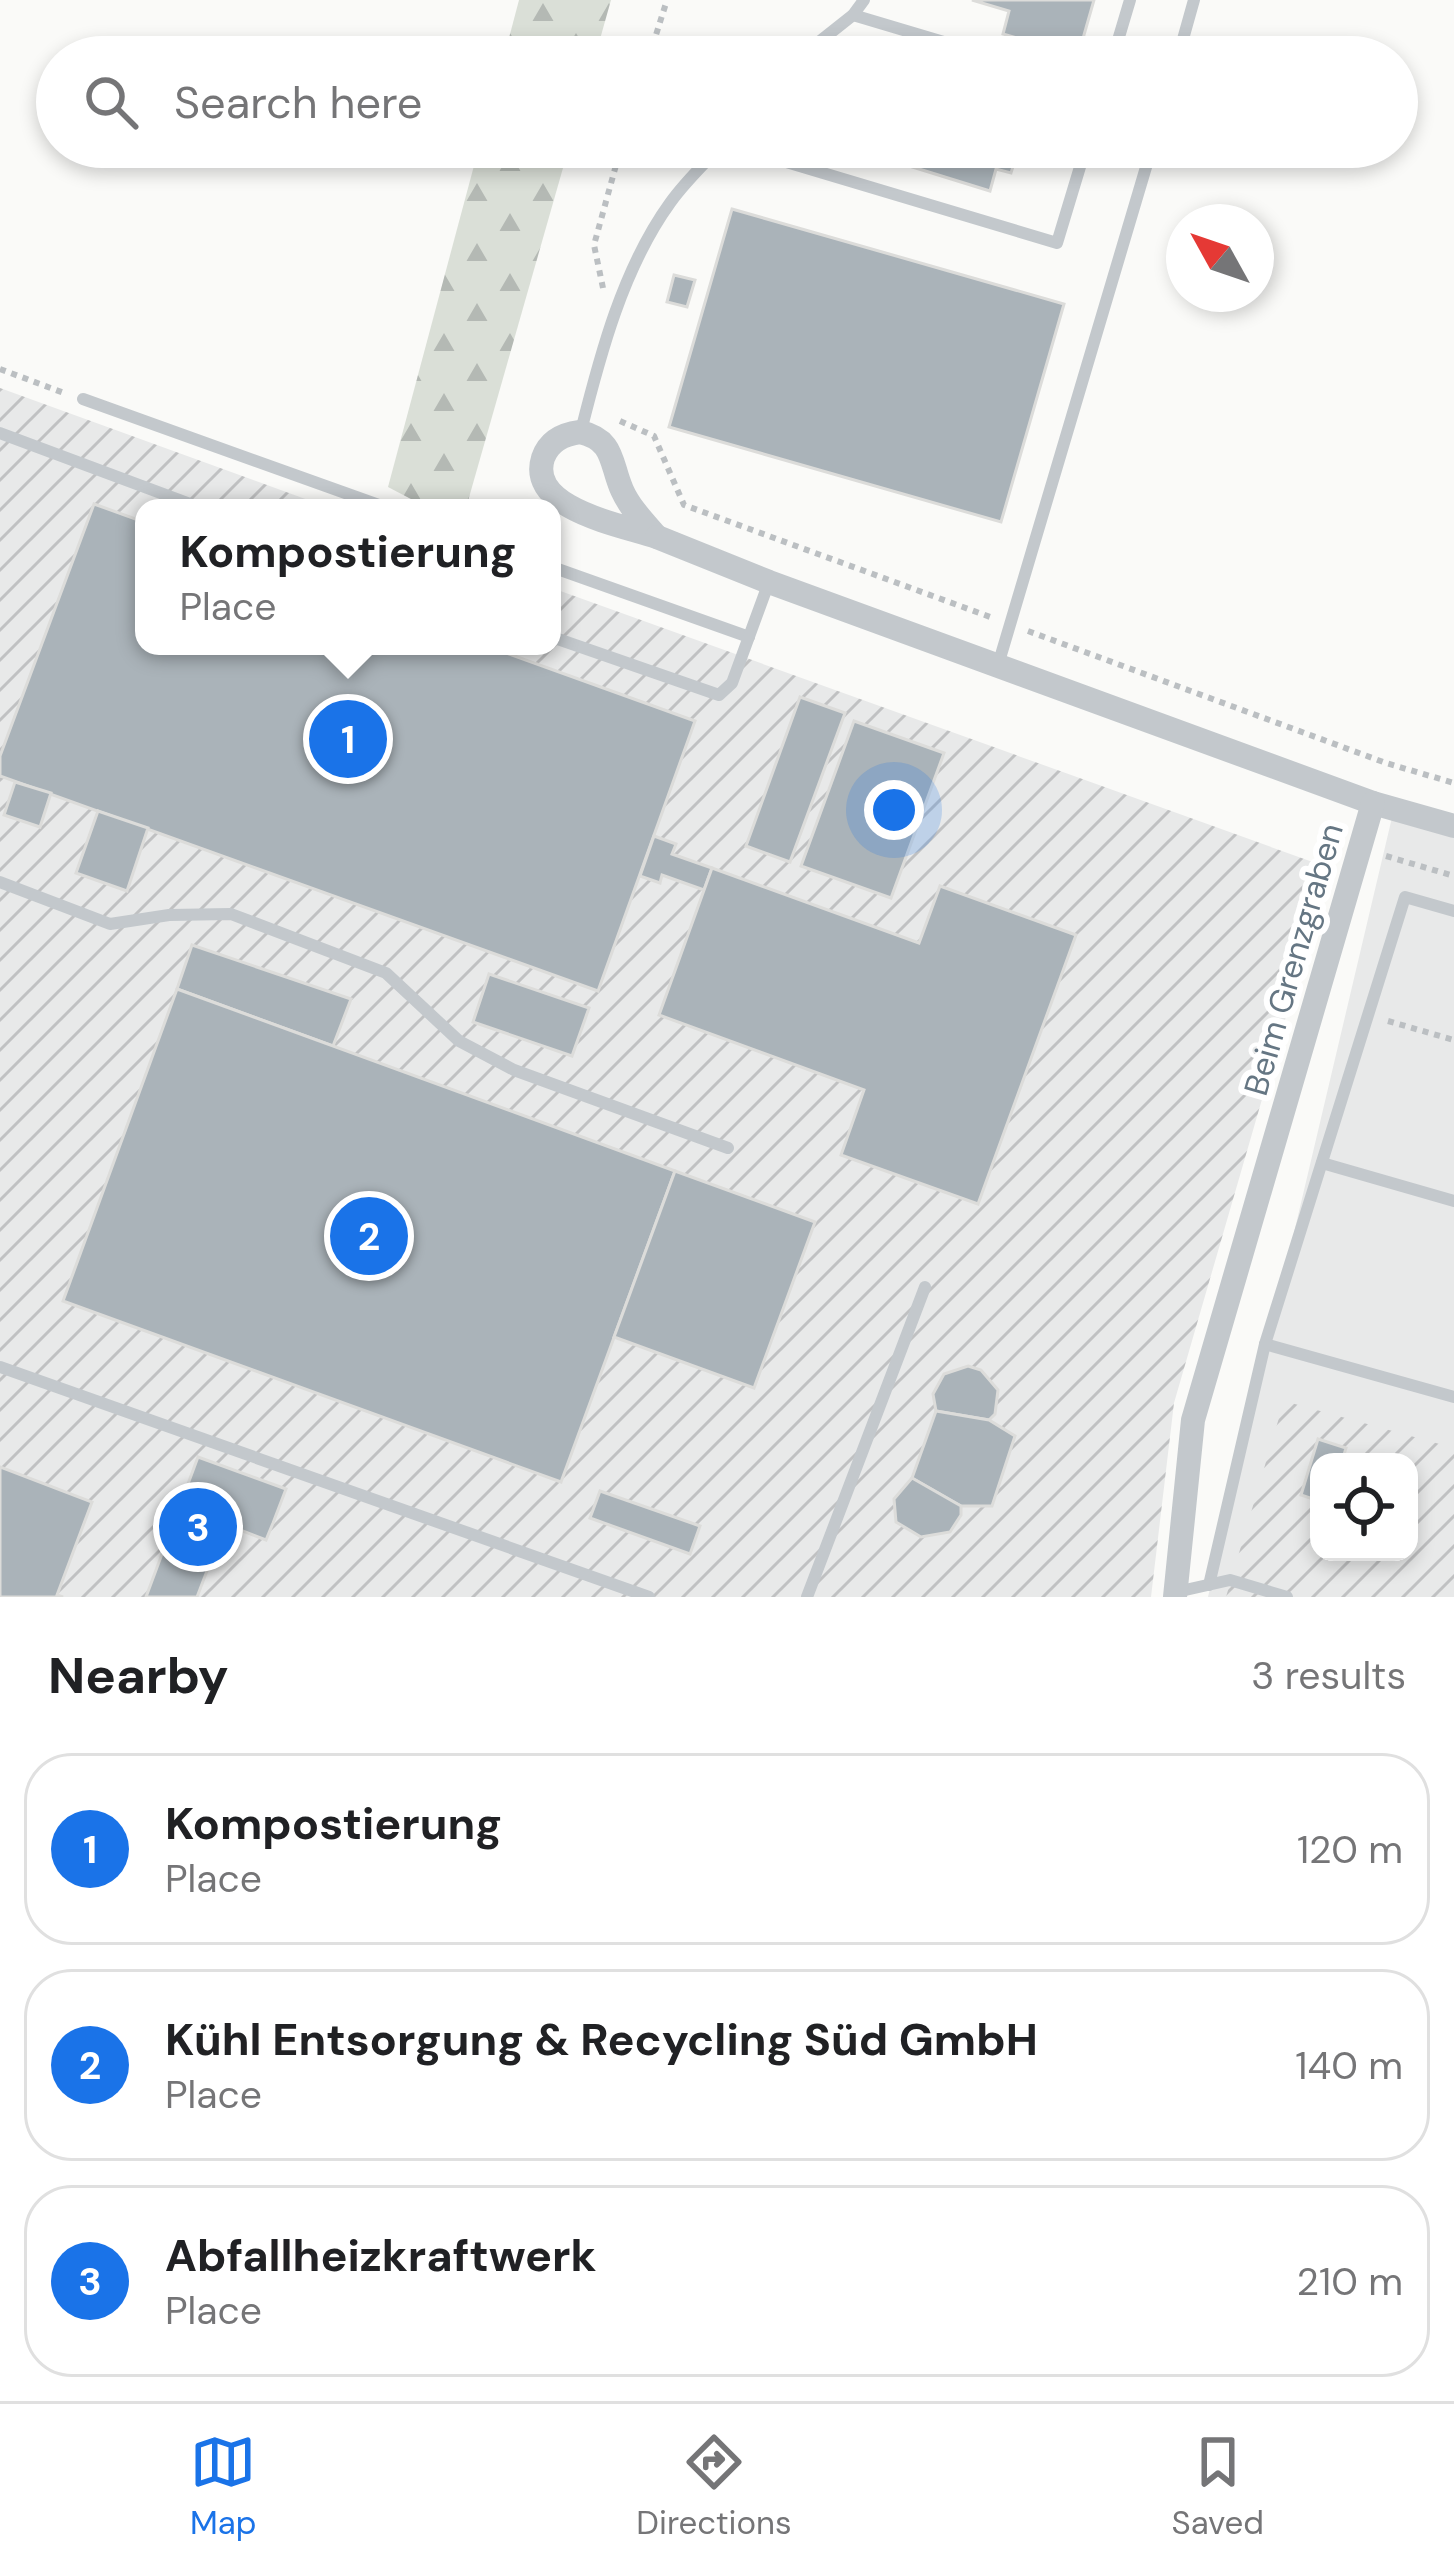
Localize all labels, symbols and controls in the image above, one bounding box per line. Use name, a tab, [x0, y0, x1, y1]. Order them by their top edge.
search box	[36, 36, 1418, 168]
icon: search	[78, 69, 144, 135]
text: Search here	[174, 73, 422, 132]
north arrow	[1166, 204, 1274, 312]
popup	[135, 499, 561, 655]
text: Kompostierung	[179, 522, 517, 581]
text: Place	[179, 581, 276, 632]
pin: 1	[309, 694, 387, 784]
your location	[864, 780, 924, 840]
street label: Beim Grenzgraben	[1234, 818, 1353, 1100]
pin: 2	[330, 1191, 408, 1281]
map controls	[1310, 1453, 1418, 1561]
button: locate	[1310, 1453, 1418, 1561]
pin: 3	[159, 1482, 237, 1572]
text: Nearby	[48, 1642, 229, 1709]
text: 3 results	[1251, 1650, 1406, 1701]
text: Kompostierung	[165, 1794, 502, 1853]
text: 1	[83, 1824, 97, 1875]
text: 120 m	[1297, 1824, 1403, 1875]
text: Place	[165, 1853, 262, 1904]
text: Kühl Entsorgung & Recycling Süd GmbH	[165, 2010, 1038, 2069]
text: 2	[79, 2040, 101, 2091]
text: 140 m	[1295, 2040, 1403, 2091]
text: Place	[165, 2069, 262, 2120]
text: Abfallheizkraftwerk	[165, 2226, 596, 2285]
text: 3	[78, 2256, 102, 2307]
text: 210 m	[1297, 2256, 1403, 2307]
text: Place	[165, 2285, 262, 2336]
tab: Map	[190, 2429, 256, 2544]
tab: Directions	[636, 2429, 792, 2544]
tab: Saved	[1172, 2429, 1264, 2544]

